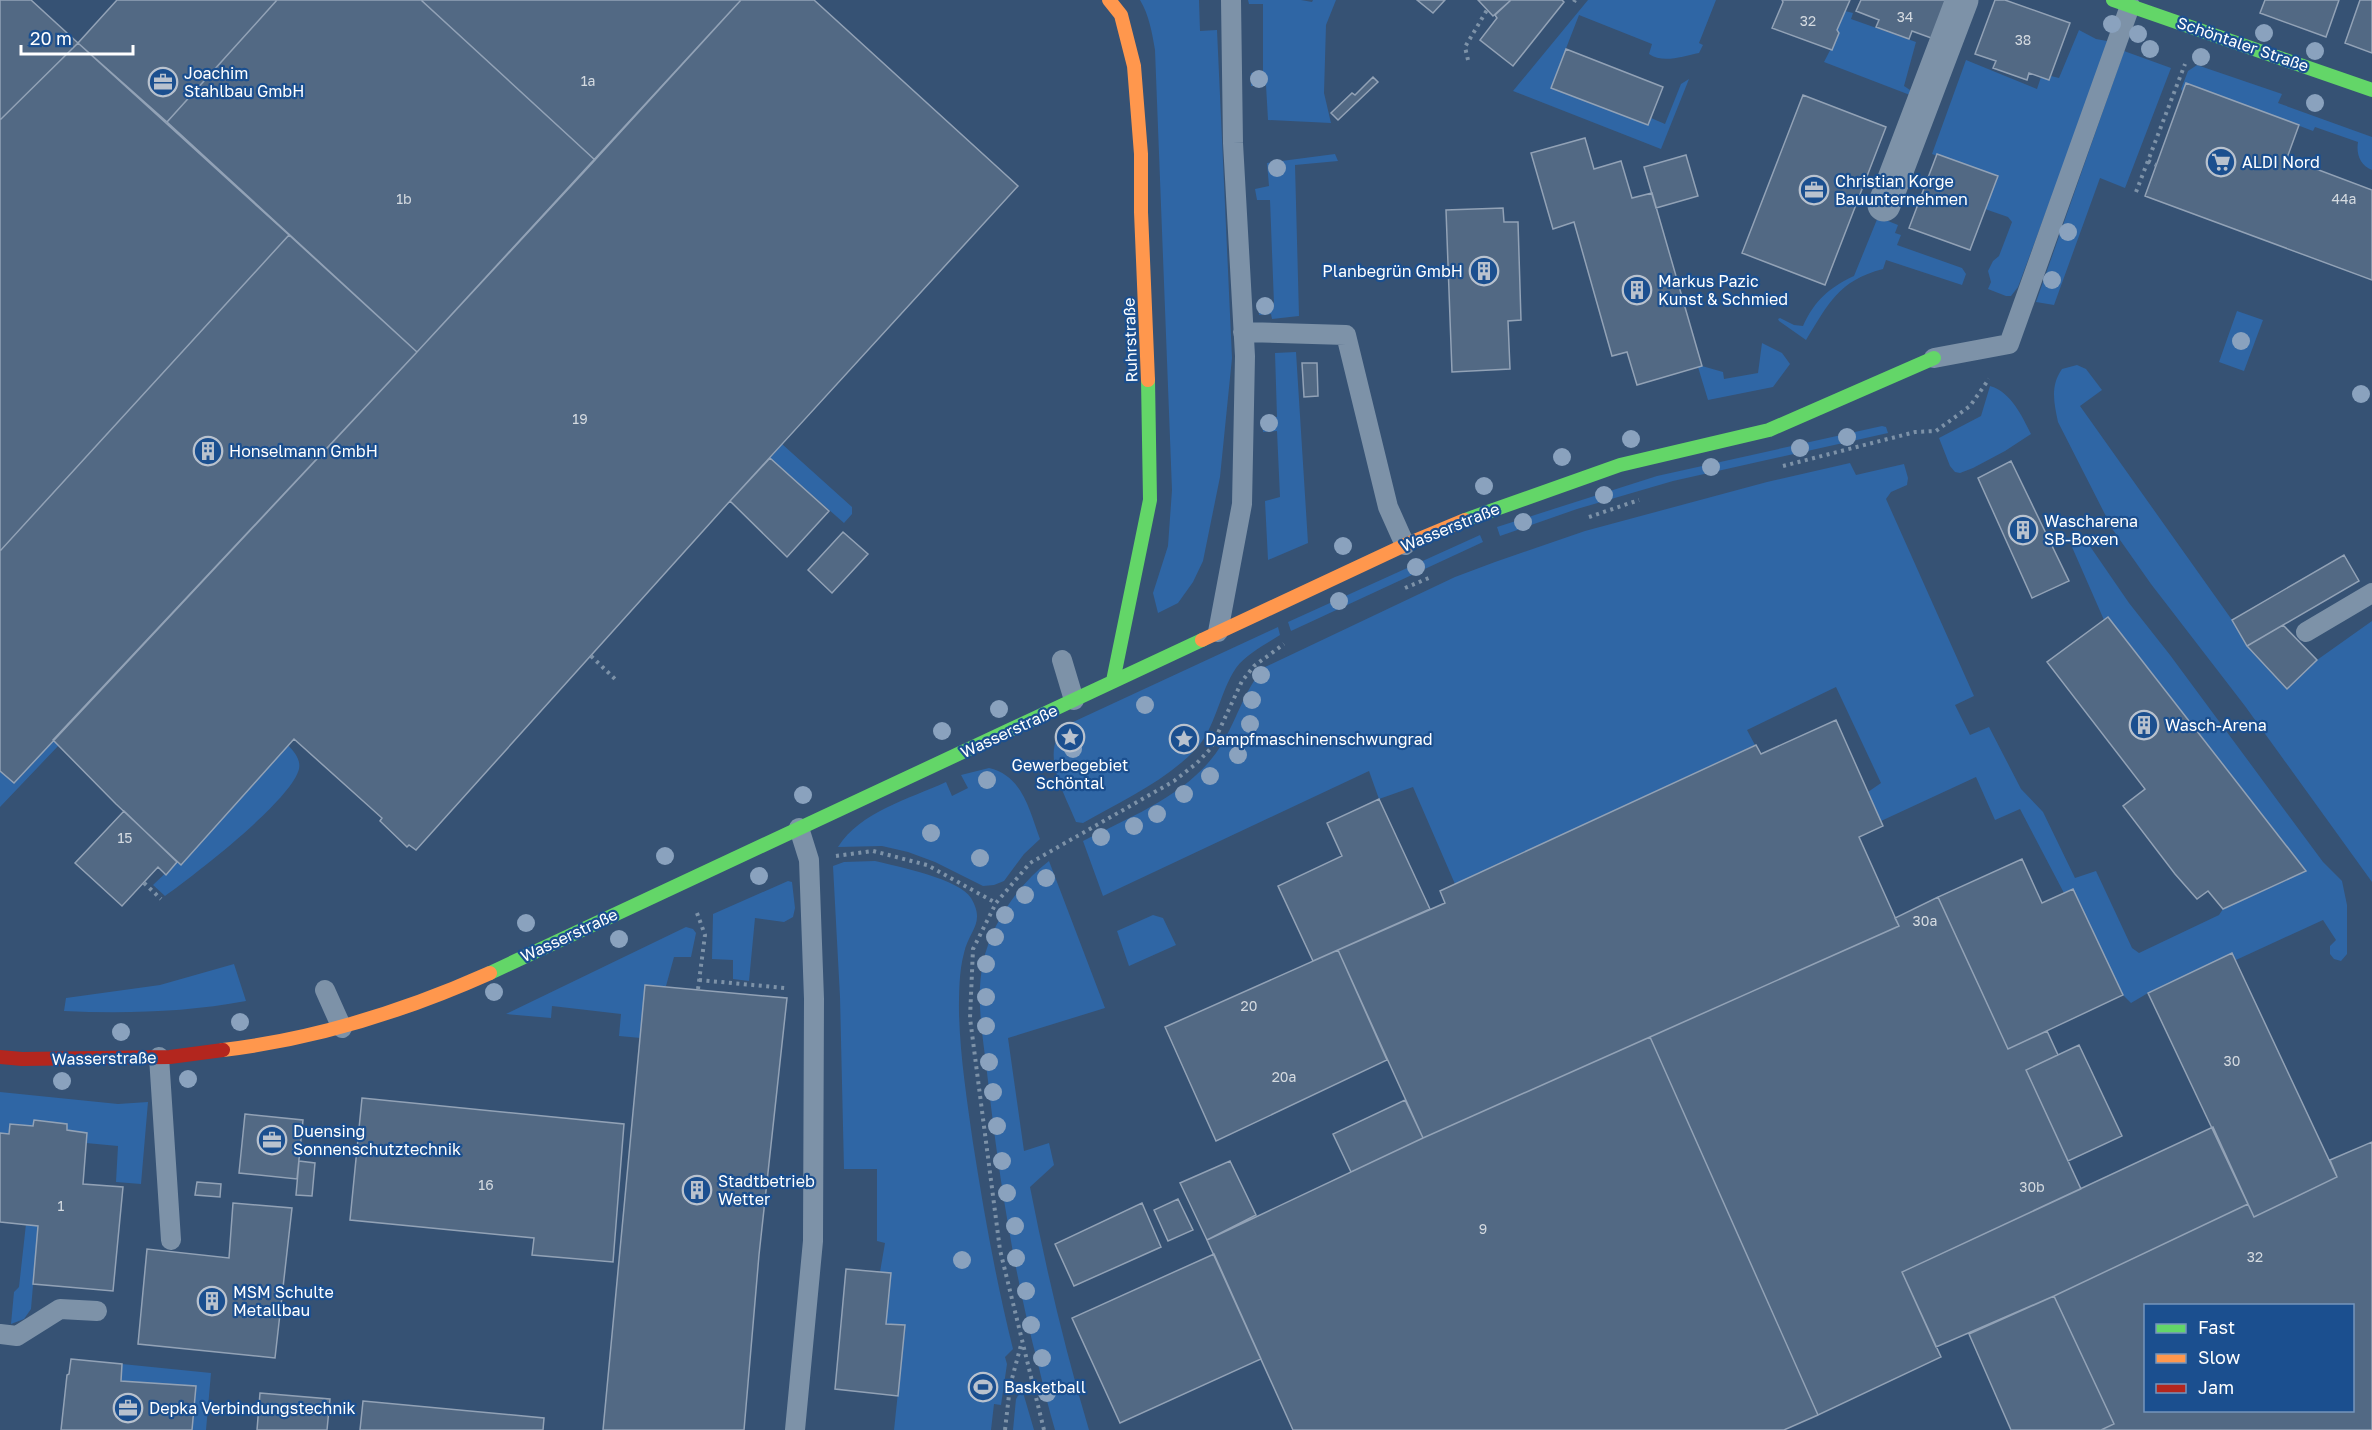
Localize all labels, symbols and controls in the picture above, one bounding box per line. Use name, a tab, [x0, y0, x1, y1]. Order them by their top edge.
house number: 34	[1897, 8, 1913, 25]
house number: 32	[1800, 12, 1816, 29]
street label: Schöntaler Straße	[2174, 12, 2312, 76]
scale bar	[21, 18, 134, 56]
text: 20 m	[30, 27, 72, 49]
house number: 38	[2015, 31, 2031, 48]
place label: Joachim Stahlbau GmbH	[184, 63, 304, 101]
office icon: Joachim Stahlbau GmbH	[147, 66, 179, 98]
house number: 1a	[581, 72, 595, 89]
supermarket icon: ALDI Nord	[2205, 146, 2237, 178]
place label: ALDI Nord	[2242, 152, 2320, 172]
place label: Christian Korge Bauunternehmen	[1835, 171, 1968, 209]
office icon: Christian Korge Bauunternehmen	[1798, 174, 1830, 206]
house number: 1b	[396, 190, 412, 207]
house number: 44a	[2332, 190, 2357, 207]
building icon: Planbegrün GmbH	[1468, 255, 1500, 287]
place label: Planbegrün GmbH	[1322, 261, 1463, 281]
place label: Markus Pazic Kunst & Schmied	[1658, 271, 1788, 309]
building icon: Markus Pazic Kunst & Schmied	[1621, 274, 1653, 306]
street label: Ruhrstraße	[1119, 297, 1141, 383]
house number: 19	[572, 410, 588, 427]
building icon: Honselmann GmbH	[192, 435, 224, 467]
place label: Honselmann GmbH	[229, 441, 378, 461]
street label: Wasserstraße	[1398, 498, 1502, 556]
place label: Wascharena SB-Boxen	[2044, 511, 2138, 549]
building icon: Wascharena SB-Boxen	[2007, 514, 2039, 546]
street label: Wasserstraße	[957, 700, 1061, 762]
building icon: Wasch-Arena	[2128, 709, 2160, 741]
place label: Wasch-Arena	[2165, 715, 2267, 735]
place icon: Gewerbegebiet Schöntal	[1054, 721, 1086, 753]
place icon: Dampfmaschinenschwungrad	[1168, 723, 1200, 755]
place label: Dampfmaschinenschwungrad	[1205, 729, 1433, 749]
place label: Gewerbegebiet Schöntal	[1012, 755, 1128, 793]
house number: 15	[118, 829, 132, 846]
street label: Wasserstraße	[517, 904, 621, 966]
house number: 30a	[1913, 912, 1937, 929]
house number: 20	[1241, 997, 1257, 1014]
street label: Wasserstraße	[51, 1047, 157, 1069]
house number: 30	[2224, 1052, 2240, 1069]
house number: 20a	[1272, 1068, 1296, 1085]
place label: Duensing Sonnenschutztechnik	[293, 1121, 461, 1159]
office icon: Duensing Sonnenschutztechnik	[256, 1124, 288, 1156]
place label: Stadtbetrieb Wetter	[718, 1171, 815, 1209]
building icon: Stadtbetrieb Wetter	[681, 1174, 713, 1206]
house number: 16	[478, 1176, 494, 1193]
house number: 30b	[2019, 1178, 2045, 1195]
house number: 1	[58, 1197, 65, 1214]
house number: 9	[1479, 1220, 1487, 1237]
house number: 32	[2247, 1248, 2263, 1265]
place label: MSM Schulte Metallbau	[233, 1282, 334, 1320]
building icon: MSM Schulte Metallbau	[196, 1285, 228, 1317]
legend	[2144, 1304, 2354, 1412]
text: Fast	[2198, 1316, 2235, 1338]
text: Slow	[2198, 1346, 2241, 1368]
sports icon: Basketball	[967, 1371, 999, 1403]
text: Jam	[2198, 1376, 2234, 1398]
place label: Basketball	[1004, 1377, 1086, 1397]
office icon: Depka Verbindungstechnik	[112, 1392, 144, 1424]
place label: Depka Verbindungstechnik	[149, 1398, 356, 1418]

